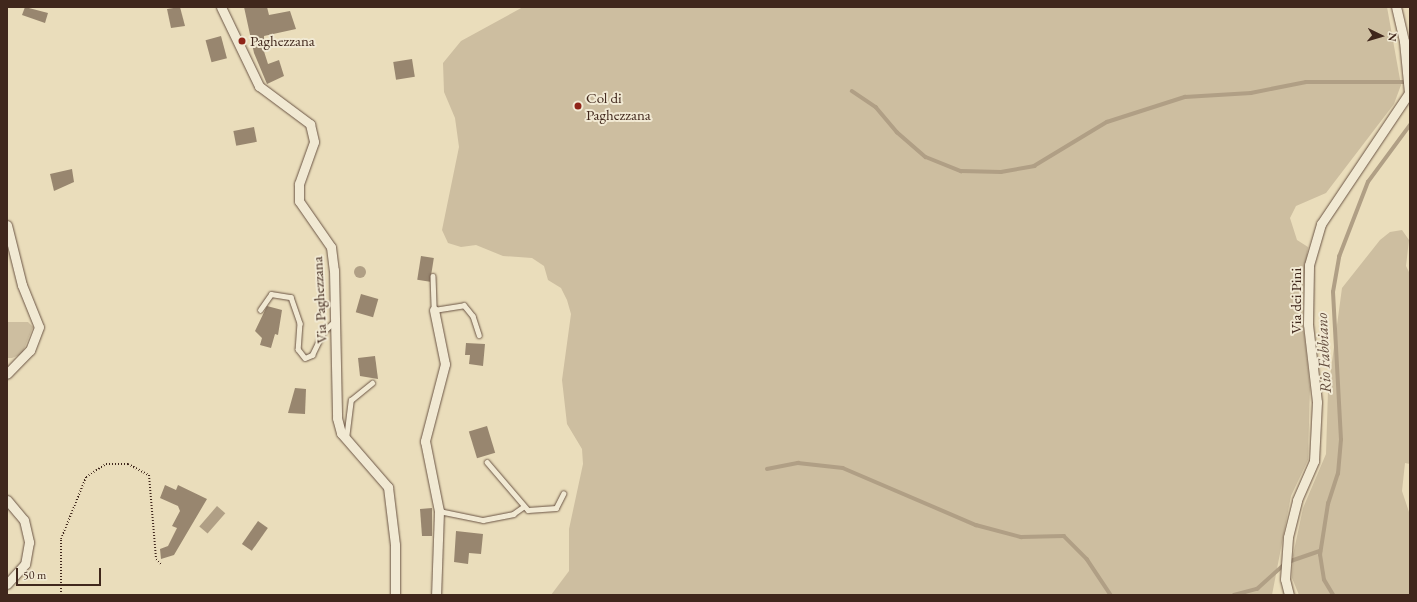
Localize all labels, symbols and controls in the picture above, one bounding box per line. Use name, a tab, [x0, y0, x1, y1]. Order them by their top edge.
north arrow	[1361, 16, 1401, 56]
place label: Paghezzana	[250, 32, 315, 50]
text: N	[1386, 32, 1400, 42]
marker: Paghezzana	[237, 36, 247, 46]
place label: Col di Paghezzana	[586, 88, 651, 123]
marker: Col di Paghezzana	[573, 101, 583, 111]
street label: Via Paghezzana	[308, 256, 330, 344]
street label: Via dei Pini	[1287, 268, 1305, 334]
water label: Rio Fabbiano	[1312, 312, 1336, 394]
scale bar	[18, 560, 103, 586]
text: 50 m	[23, 567, 46, 583]

